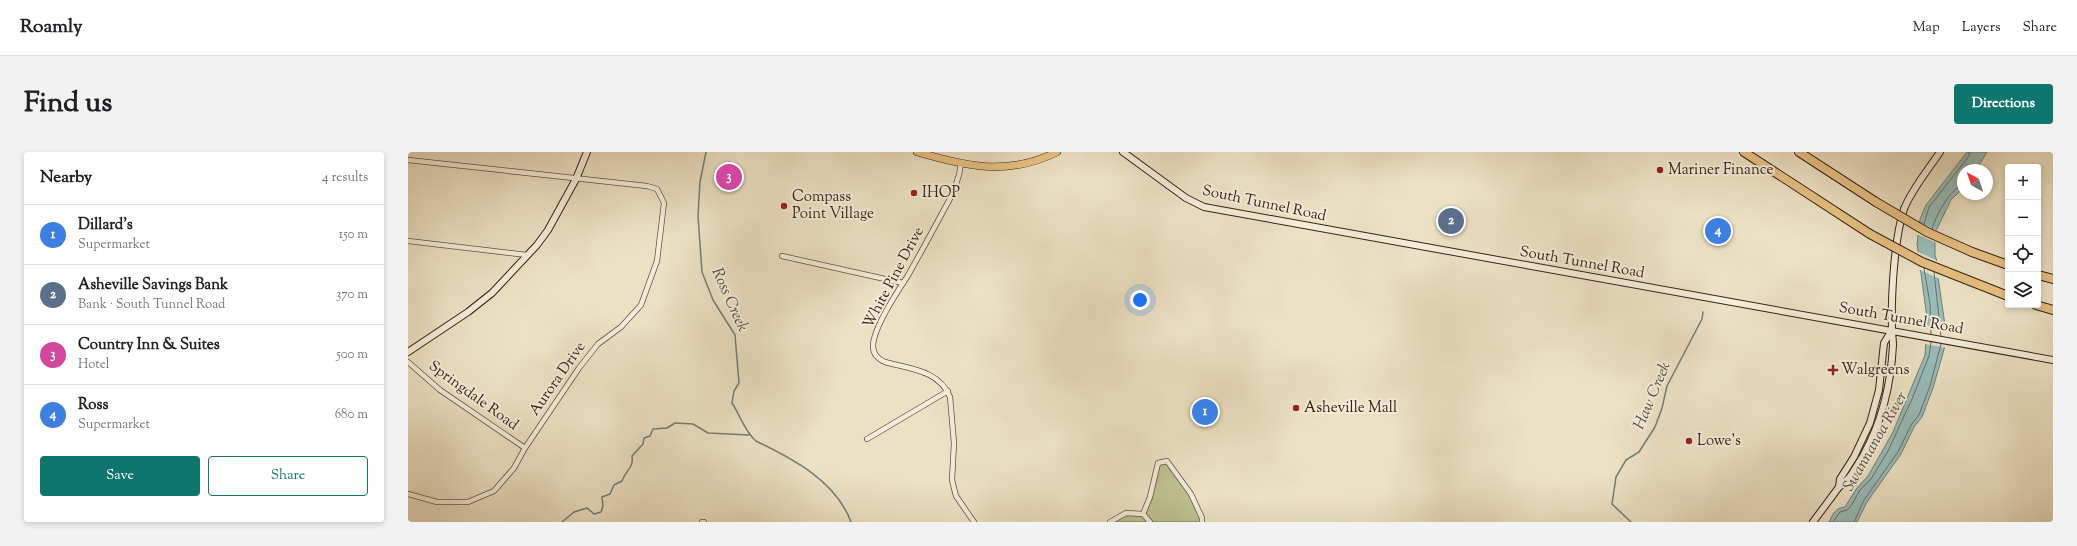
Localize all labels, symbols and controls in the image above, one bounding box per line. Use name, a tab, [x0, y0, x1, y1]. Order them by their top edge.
text: Roamly	[20, 14, 83, 41]
text: Map	[1913, 18, 1940, 38]
text: Layers	[1962, 18, 2000, 38]
text: Share	[2022, 18, 2057, 38]
text: Find us	[24, 84, 112, 124]
button: Directions	[1954, 84, 2053, 124]
place label: Mariner Finance	[1668, 160, 1774, 181]
pin: 3	[716, 162, 742, 192]
north arrow	[1957, 164, 1993, 200]
map controls	[2005, 164, 2041, 308]
button: +	[2005, 164, 2041, 200]
marker: Mariner Finance	[1655, 165, 1665, 175]
text: Nearby	[40, 166, 92, 190]
text: 4 results	[322, 169, 368, 187]
street label: South Tunnel Road	[1200, 181, 1328, 228]
place label: IHOP	[922, 183, 961, 204]
place label: Compass Point Village	[792, 187, 874, 225]
marker: IHOP	[909, 188, 919, 198]
button: −	[2005, 200, 2041, 236]
marker: Compass Point Village	[779, 201, 789, 211]
pin: 2	[1438, 206, 1464, 236]
text: Dillard's	[78, 215, 133, 236]
pin: 4	[1705, 216, 1731, 246]
street label: White Pine Drive	[858, 223, 930, 333]
text: 1	[51, 226, 55, 244]
text: 150 m	[339, 226, 368, 244]
text: Supermarket	[78, 236, 150, 254]
button: locate	[2005, 236, 2041, 272]
street label: South Tunnel Road	[1518, 242, 1647, 284]
water label: Ross Creek	[705, 264, 753, 336]
button: layers	[2005, 272, 2041, 308]
text: Asheville Savings Bank	[78, 275, 228, 296]
text: 2	[50, 286, 56, 304]
text: 370 m	[336, 286, 368, 304]
your location	[1130, 290, 1150, 310]
text: Bank · South Tunnel Road	[78, 296, 225, 314]
street label: South Tunnel Road	[1837, 298, 1966, 340]
text: Country Inn & Suites	[78, 335, 220, 356]
street label: Aurora Drive	[525, 338, 591, 420]
text: 3	[50, 346, 56, 364]
text: 500 m	[336, 346, 368, 364]
text: Hotel	[78, 356, 109, 374]
street label: Springdale Road	[424, 356, 523, 436]
water label: Haw Creek	[1628, 359, 1678, 433]
place label: Walgreens	[1841, 360, 1910, 381]
marker: Walgreens	[1828, 365, 1838, 375]
water label: Swannanoa River	[1838, 388, 1914, 496]
text: Ross	[78, 395, 108, 416]
pin: 1	[1192, 397, 1218, 427]
place label: Asheville Mall	[1304, 398, 1397, 419]
marker: Asheville Mall	[1291, 403, 1301, 413]
text: 4	[50, 406, 56, 424]
text: 680 m	[335, 406, 368, 424]
text: Supermarket	[78, 416, 150, 434]
place label: Lowe's	[1697, 431, 1741, 452]
marker: Lowe's	[1684, 436, 1694, 446]
button: Save	[40, 456, 200, 496]
button: Share	[208, 456, 368, 496]

